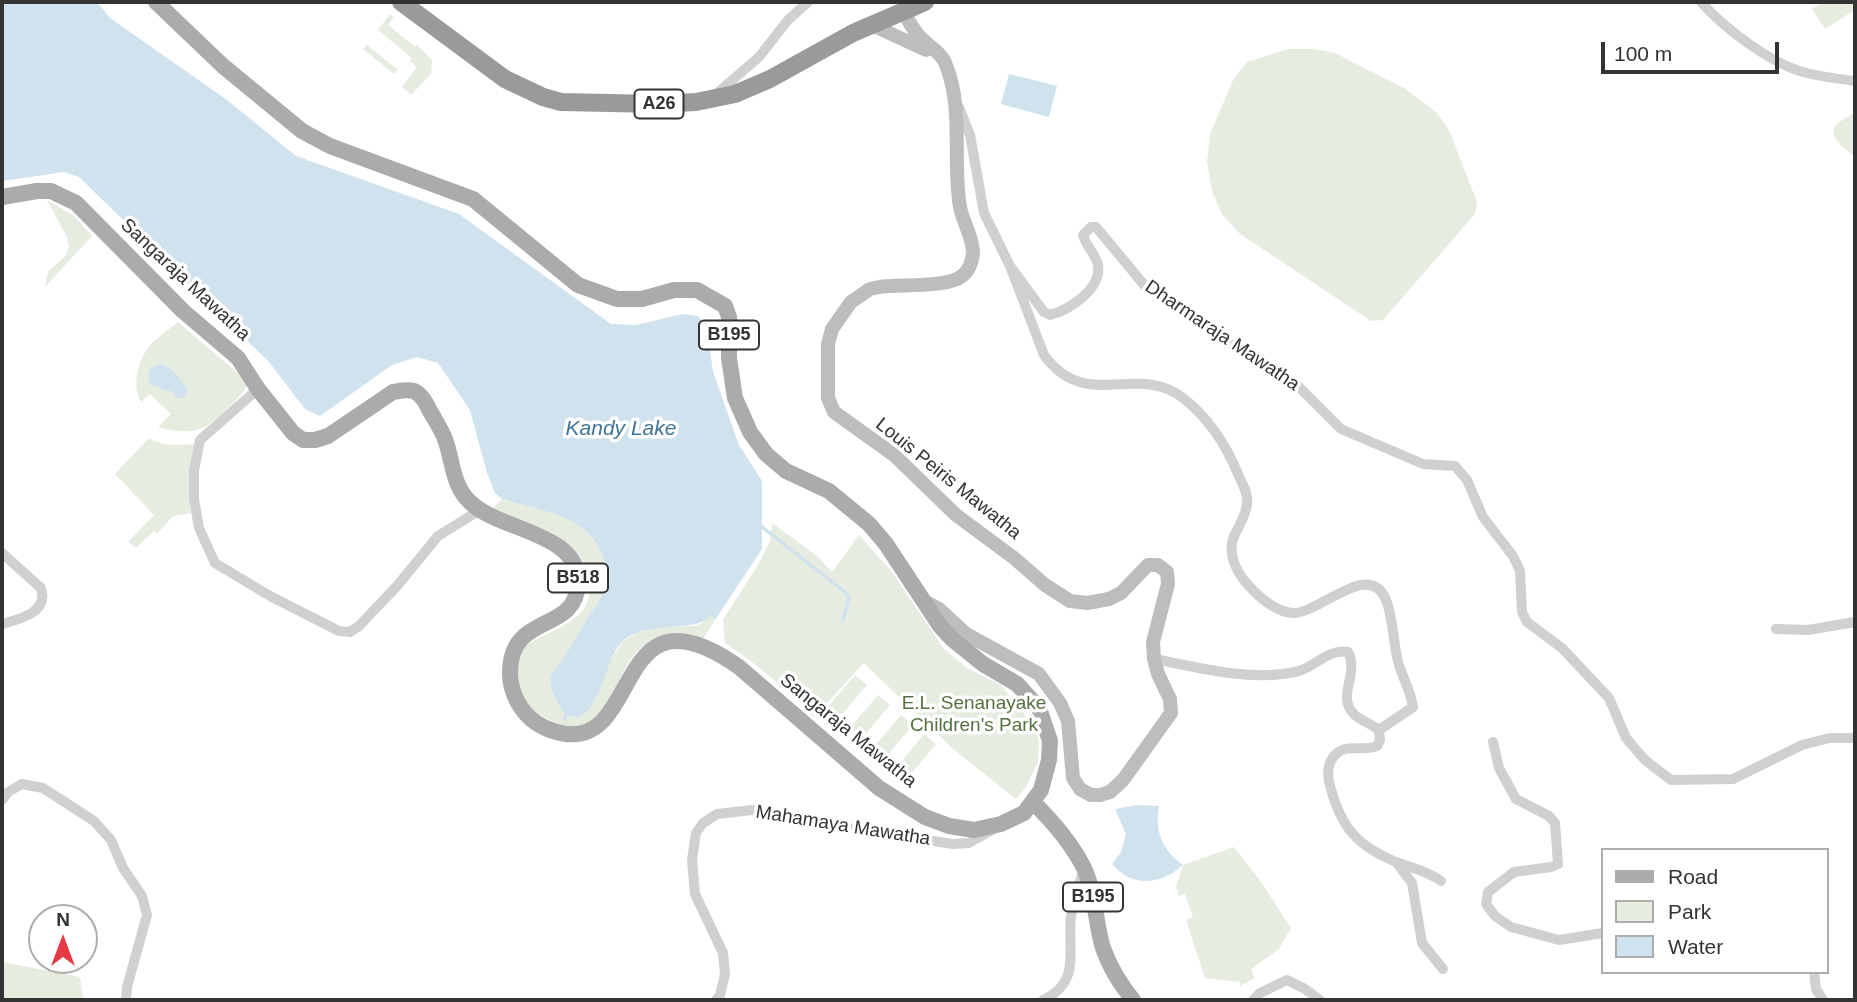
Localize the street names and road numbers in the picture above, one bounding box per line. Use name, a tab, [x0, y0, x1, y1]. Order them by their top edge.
road number: A26	[634, 90, 684, 119]
street label: Sangaraja Mawatha	[115, 214, 255, 346]
street label: Dharmaraja Mawatha	[1140, 276, 1304, 396]
road number: B195	[699, 320, 759, 349]
street label: Louis Peiris Mawatha	[871, 413, 1025, 545]
road number: B518	[548, 564, 608, 592]
street label: Sangaraja Mawatha	[775, 669, 921, 793]
street label: Mahamaya Mawatha	[754, 801, 932, 851]
road number: B195	[1063, 882, 1123, 912]

